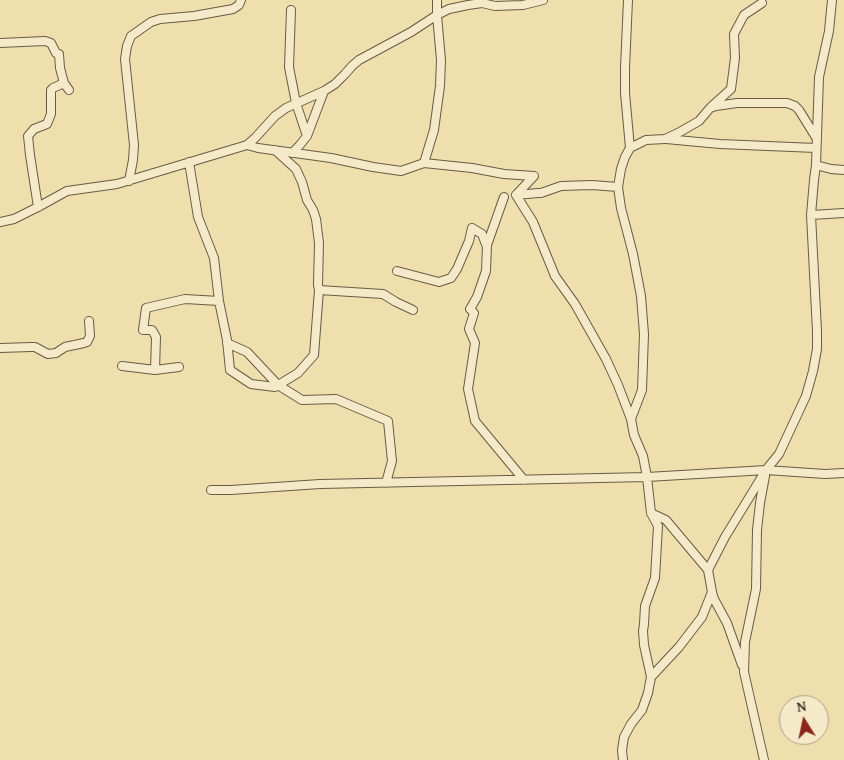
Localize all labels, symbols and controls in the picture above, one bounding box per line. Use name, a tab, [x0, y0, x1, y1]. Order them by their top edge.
north arrow	[779, 695, 829, 745]
text: N	[795, 696, 808, 717]

